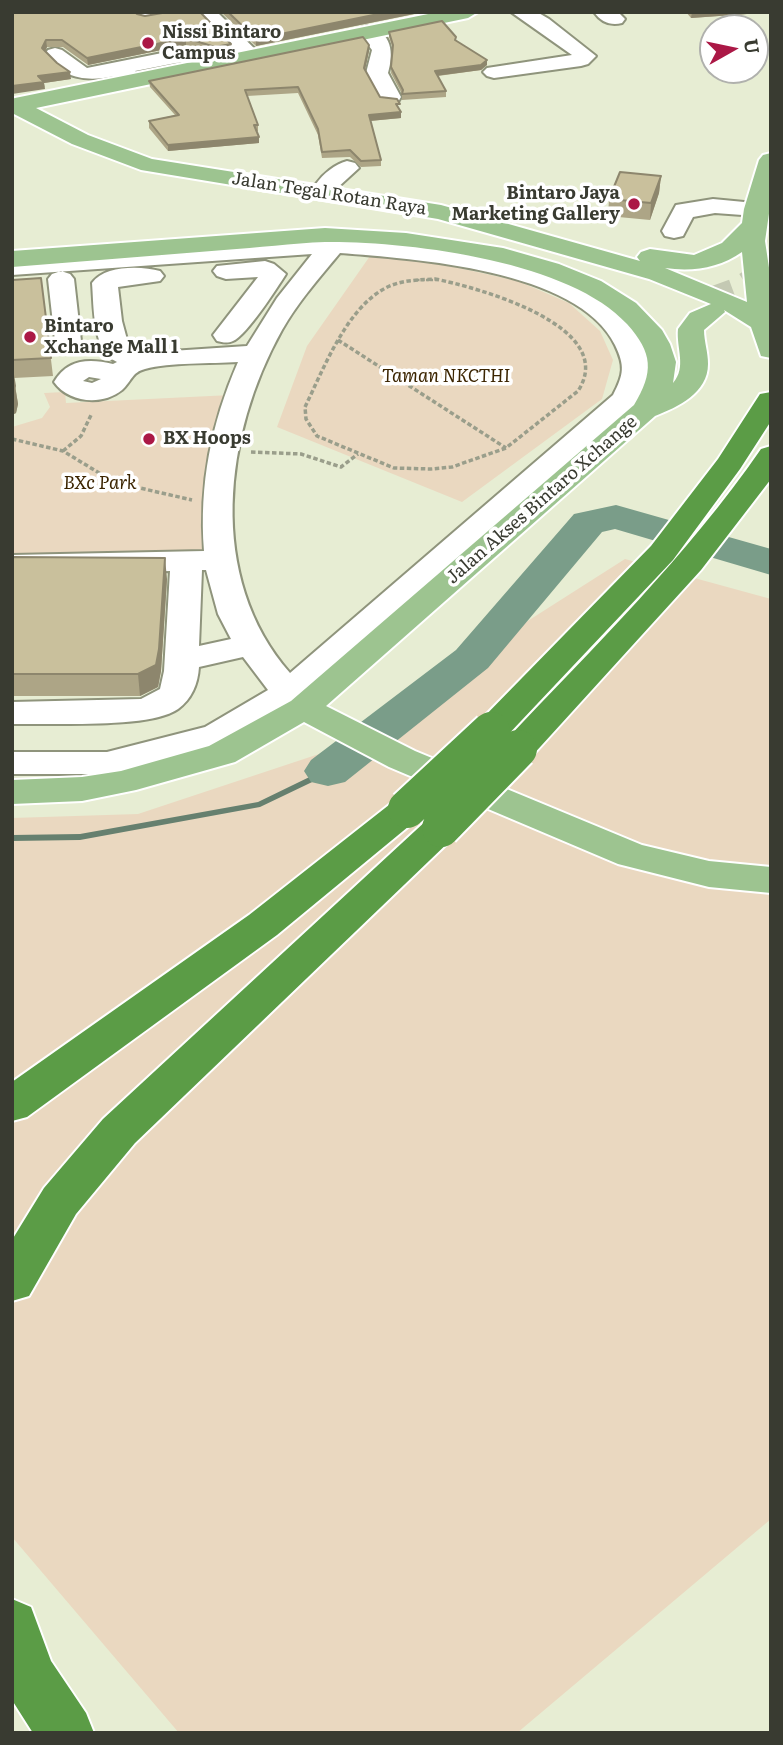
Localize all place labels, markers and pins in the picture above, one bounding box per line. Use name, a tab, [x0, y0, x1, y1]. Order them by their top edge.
place label: Nissi Bintaro Campus	[162, 22, 281, 64]
marker: Nissi Bintaro Campus	[140, 35, 156, 51]
place label: Bintaro Jaya Marketing Gallery	[452, 183, 620, 226]
marker: Bintaro Jaya Marketing Gallery	[626, 196, 642, 212]
place label: Bintaro Xchange Mall 1	[44, 316, 179, 358]
marker: Bintaro Xchange Mall 1	[22, 329, 38, 345]
place label: BX Hoops	[163, 428, 251, 450]
marker: BX Hoops	[141, 431, 157, 447]

